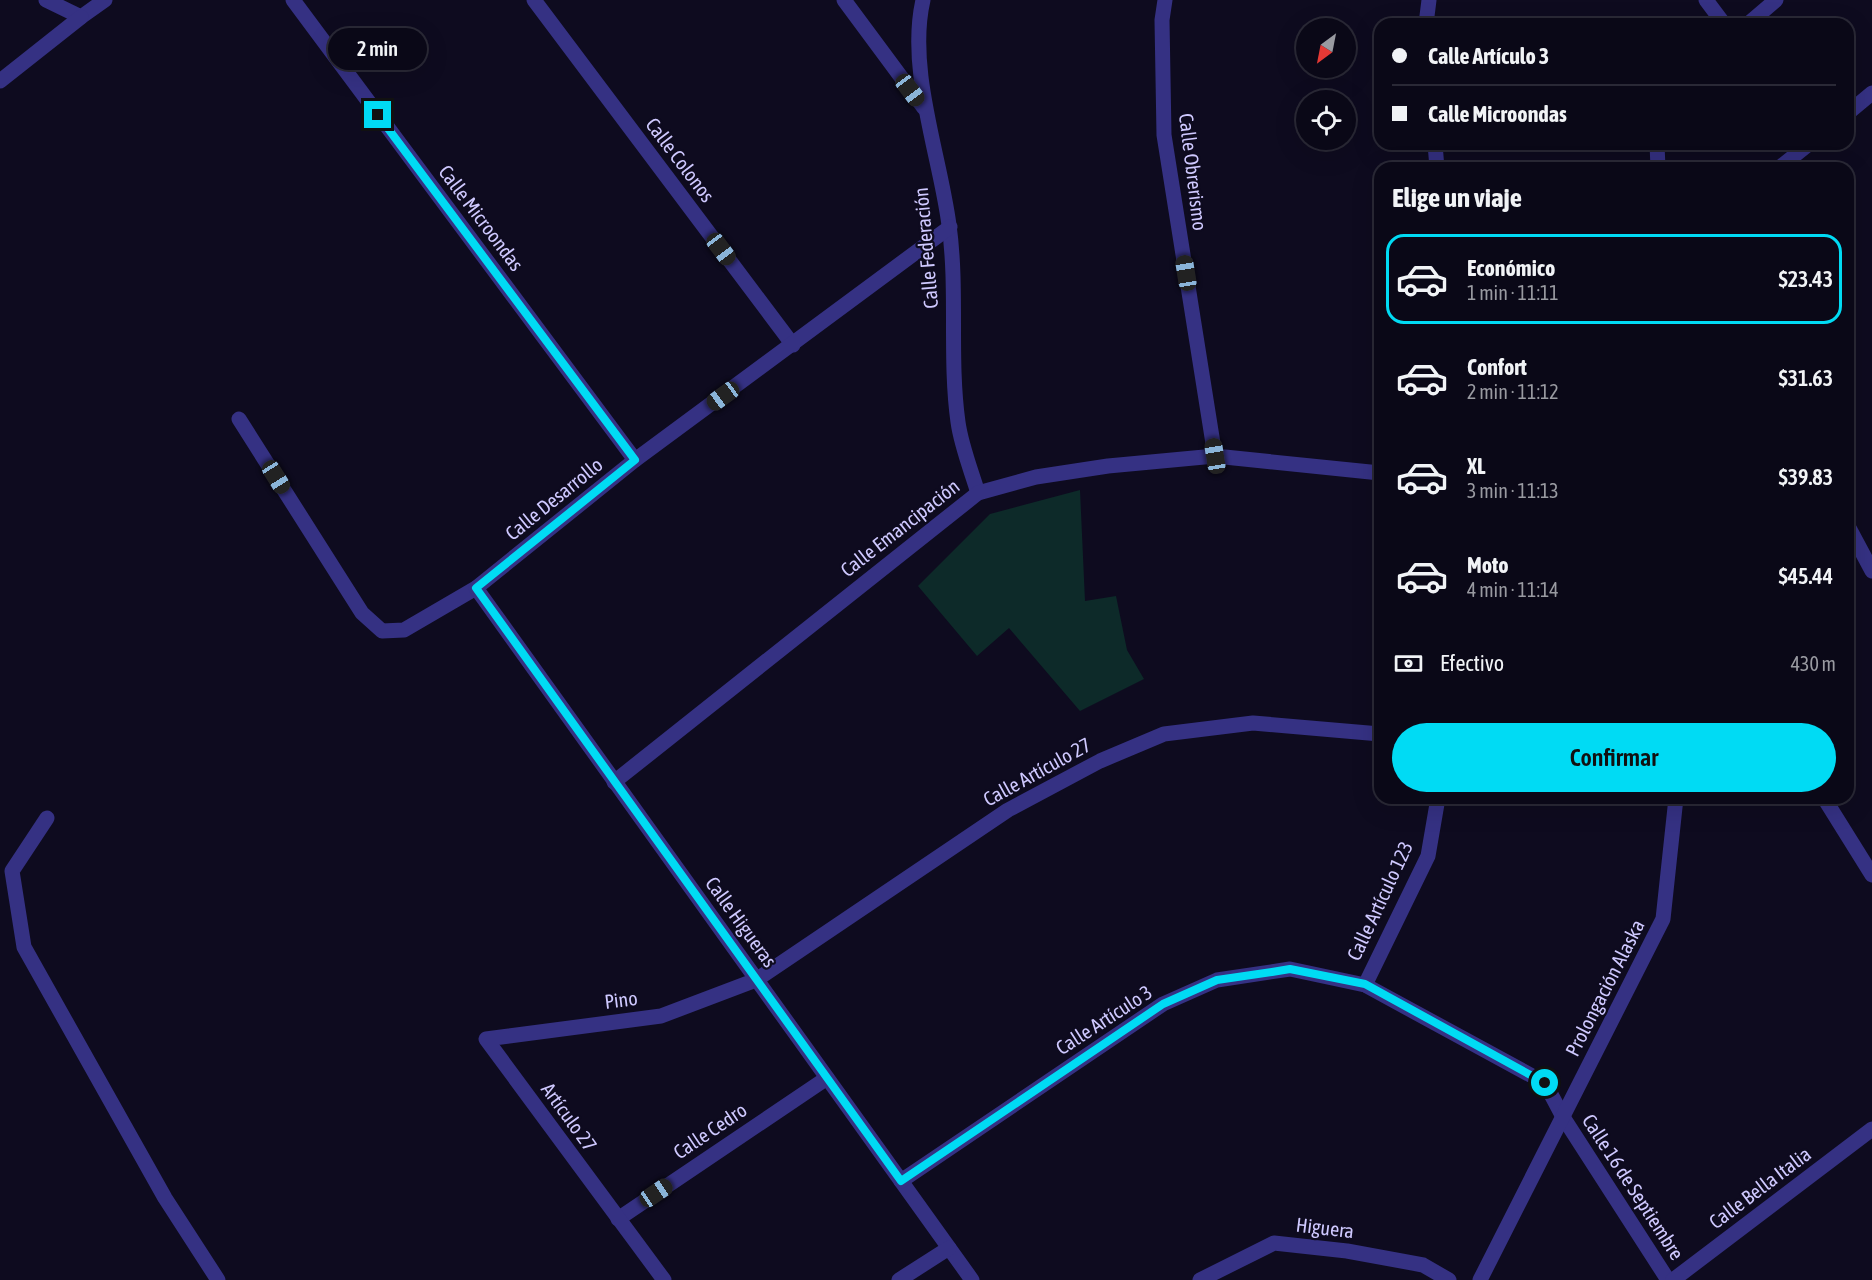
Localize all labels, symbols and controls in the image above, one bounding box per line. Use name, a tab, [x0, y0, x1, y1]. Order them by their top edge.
north arrow	[1296, 18, 1356, 78]
map controls	[1296, 18, 1356, 150]
callout: 2 min	[328, 28, 428, 70]
text: 2 min	[357, 37, 398, 60]
text: Calle Artículo 3	[1428, 43, 1549, 69]
car	[892, 70, 928, 110]
button: locate	[1296, 90, 1356, 150]
route end	[364, 101, 391, 128]
text: Calle Microondas	[1428, 101, 1567, 127]
street label: Calle Obrerismo	[1175, 112, 1212, 232]
street label: Calle Colonos	[641, 113, 720, 206]
street label: Calle Microondas	[434, 160, 529, 275]
text: Elige un viaje	[1392, 182, 1522, 213]
street label: Calle Federación	[909, 186, 942, 310]
car	[703, 229, 739, 269]
icon: car	[1395, 252, 1449, 306]
car	[1174, 254, 1198, 292]
text: Económico	[1467, 255, 1555, 281]
text: $23.43	[1778, 266, 1833, 292]
text: 1 min · 11:11	[1467, 281, 1559, 304]
icon: car	[1395, 351, 1449, 405]
text: Confort	[1467, 354, 1527, 380]
text: $31.63	[1778, 365, 1833, 391]
car	[703, 378, 743, 414]
text: 2 min · 11:12	[1467, 380, 1559, 403]
car	[1203, 437, 1227, 475]
icon: car	[1395, 450, 1449, 504]
street label: Calle Desarrollo	[501, 452, 607, 545]
text: XL	[1467, 453, 1485, 479]
car	[259, 457, 293, 497]
text: $39.83	[1778, 464, 1833, 490]
street label: Calle Emancipación	[836, 474, 964, 581]
text: 3 min · 11:13	[1467, 479, 1559, 502]
icon: car	[1395, 549, 1449, 603]
text: Moto	[1467, 552, 1509, 578]
text: $45.44	[1778, 563, 1833, 589]
text: 4 min · 11:14	[1467, 578, 1559, 601]
icon: cash	[1392, 647, 1425, 680]
text: Efectivo	[1440, 650, 1504, 676]
text: 430 m	[1791, 652, 1836, 675]
button: Confirmar	[1392, 723, 1836, 792]
street label: Calle Artículo 27	[979, 733, 1095, 811]
street label: Calle Artículo 123	[1342, 838, 1417, 964]
street label: Calle Higueras	[701, 872, 782, 971]
street label: Prolongación Alaska	[1560, 916, 1649, 1060]
street label: Calle Artículo 3	[1051, 980, 1156, 1059]
street label: Pino	[603, 986, 639, 1013]
route start	[1531, 1069, 1558, 1096]
street label: Artículo 27	[537, 1078, 602, 1155]
street label: Calle Cedro	[669, 1098, 751, 1163]
street label: Calle 16 de Septiembre	[1578, 1110, 1689, 1264]
street label: Calle Bella Italia	[1704, 1142, 1815, 1233]
car	[636, 1175, 676, 1211]
street label: Higuera	[1295, 1213, 1355, 1242]

